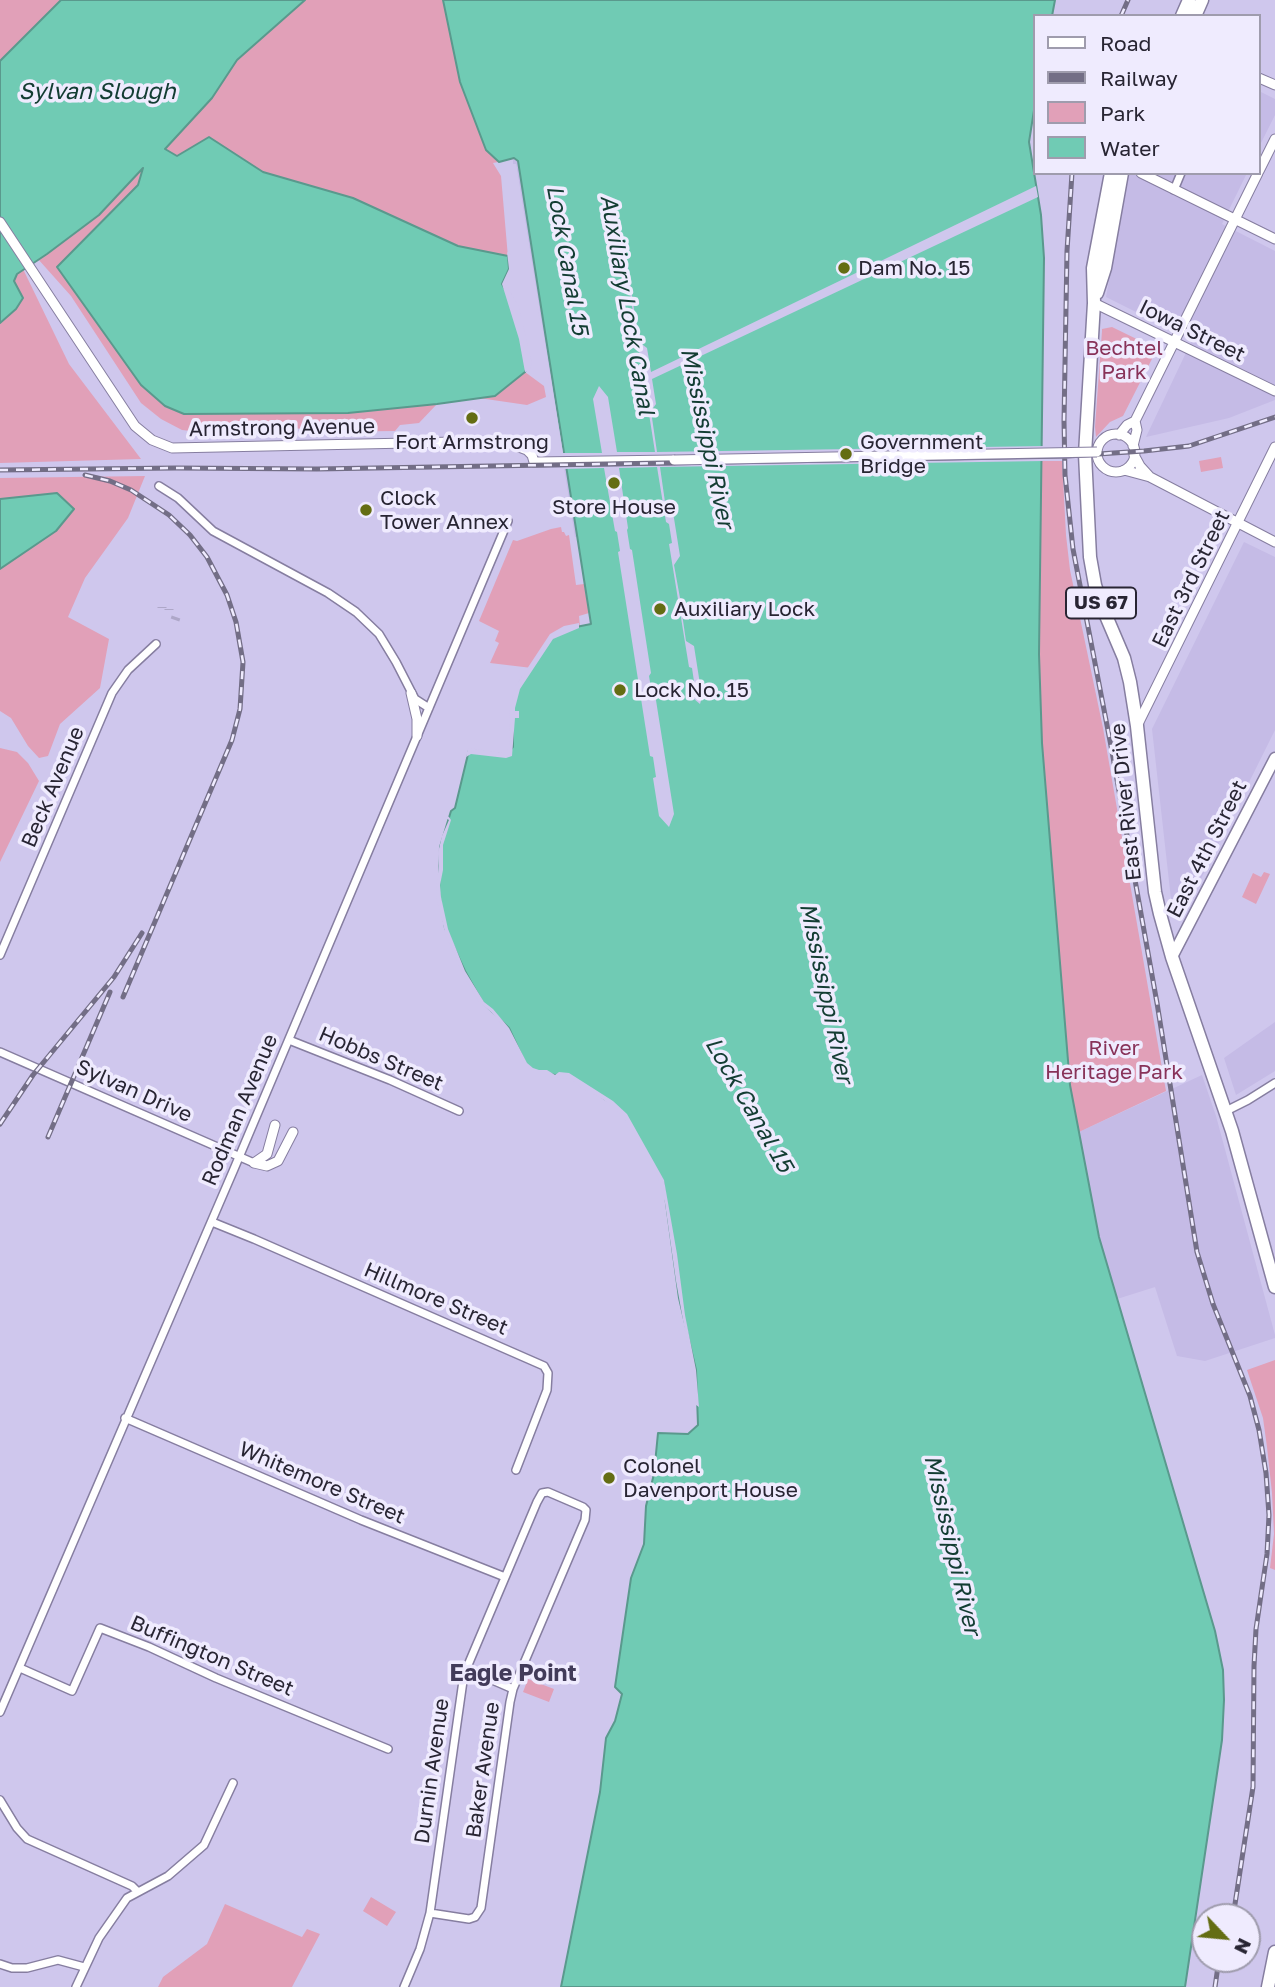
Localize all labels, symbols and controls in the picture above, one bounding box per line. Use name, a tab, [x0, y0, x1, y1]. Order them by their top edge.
legend	[1034, 14, 1261, 175]
text: Road	[1100, 30, 1151, 56]
text: Railway	[1100, 65, 1178, 91]
water label: Sylvan Slough	[18, 78, 176, 106]
text: Park	[1100, 100, 1145, 126]
text: Water	[1100, 135, 1160, 161]
water label: Lock Canal 15	[540, 183, 594, 337]
water label: Auxiliary Lock Canal	[594, 193, 660, 417]
place label: Dam No. 15	[858, 255, 970, 281]
marker: Dam No. 15	[836, 260, 852, 276]
street label: Iowa Street	[1135, 295, 1249, 367]
park label: Bechtel Park	[1085, 335, 1163, 385]
water label: Mississippi River	[674, 345, 740, 531]
marker: Fort Armstrong	[464, 410, 480, 426]
street label: Armstrong Avenue	[189, 414, 375, 442]
place label: Fort Armstrong	[395, 429, 549, 455]
place label: Government Bridge	[860, 429, 983, 479]
marker: Government Bridge	[838, 446, 854, 462]
marker: Store House	[606, 475, 622, 491]
place label: Clock Tower Annex	[380, 485, 509, 535]
place label: Store House	[552, 494, 676, 520]
marker: Clock Tower Annex	[358, 502, 374, 518]
street label: East 3rd Street	[1147, 506, 1235, 652]
road number: US 67	[1066, 588, 1136, 618]
place label: Auxiliary Lock	[674, 596, 815, 622]
marker: Auxiliary Lock	[652, 601, 668, 617]
place label: Lock No. 15	[634, 677, 749, 703]
marker: Lock No. 15	[612, 682, 628, 698]
street label: East River Drive	[1105, 722, 1147, 882]
street label: Beck Avenue	[16, 723, 90, 851]
street label: East 4th Street	[1162, 776, 1252, 922]
water label: Mississippi River	[793, 900, 859, 1086]
street label: Hobbs Street	[315, 1021, 447, 1097]
street label: Rodman Avenue	[197, 1030, 283, 1190]
water label: Lock Canal 15	[699, 1033, 799, 1177]
park label: River Heritage Park	[1045, 1035, 1183, 1085]
street label: Sylvan Drive	[72, 1054, 196, 1128]
street label: Hillmore Street	[360, 1257, 512, 1341]
street label: Whitemore Street	[235, 1437, 409, 1529]
water label: Mississippi River	[918, 1452, 986, 1638]
place label: Colonel Davenport House	[623, 1453, 798, 1503]
marker: Colonel Davenport House	[601, 1470, 617, 1486]
street label: Buffington Street	[126, 1610, 298, 1702]
district label: Eagle Point	[449, 1660, 577, 1688]
street label: Durnin Avenue	[409, 1697, 455, 1845]
street label: Baker Avenue	[461, 1700, 505, 1840]
north arrow	[1191, 1903, 1261, 1973]
text: N	[1230, 1935, 1257, 1958]

